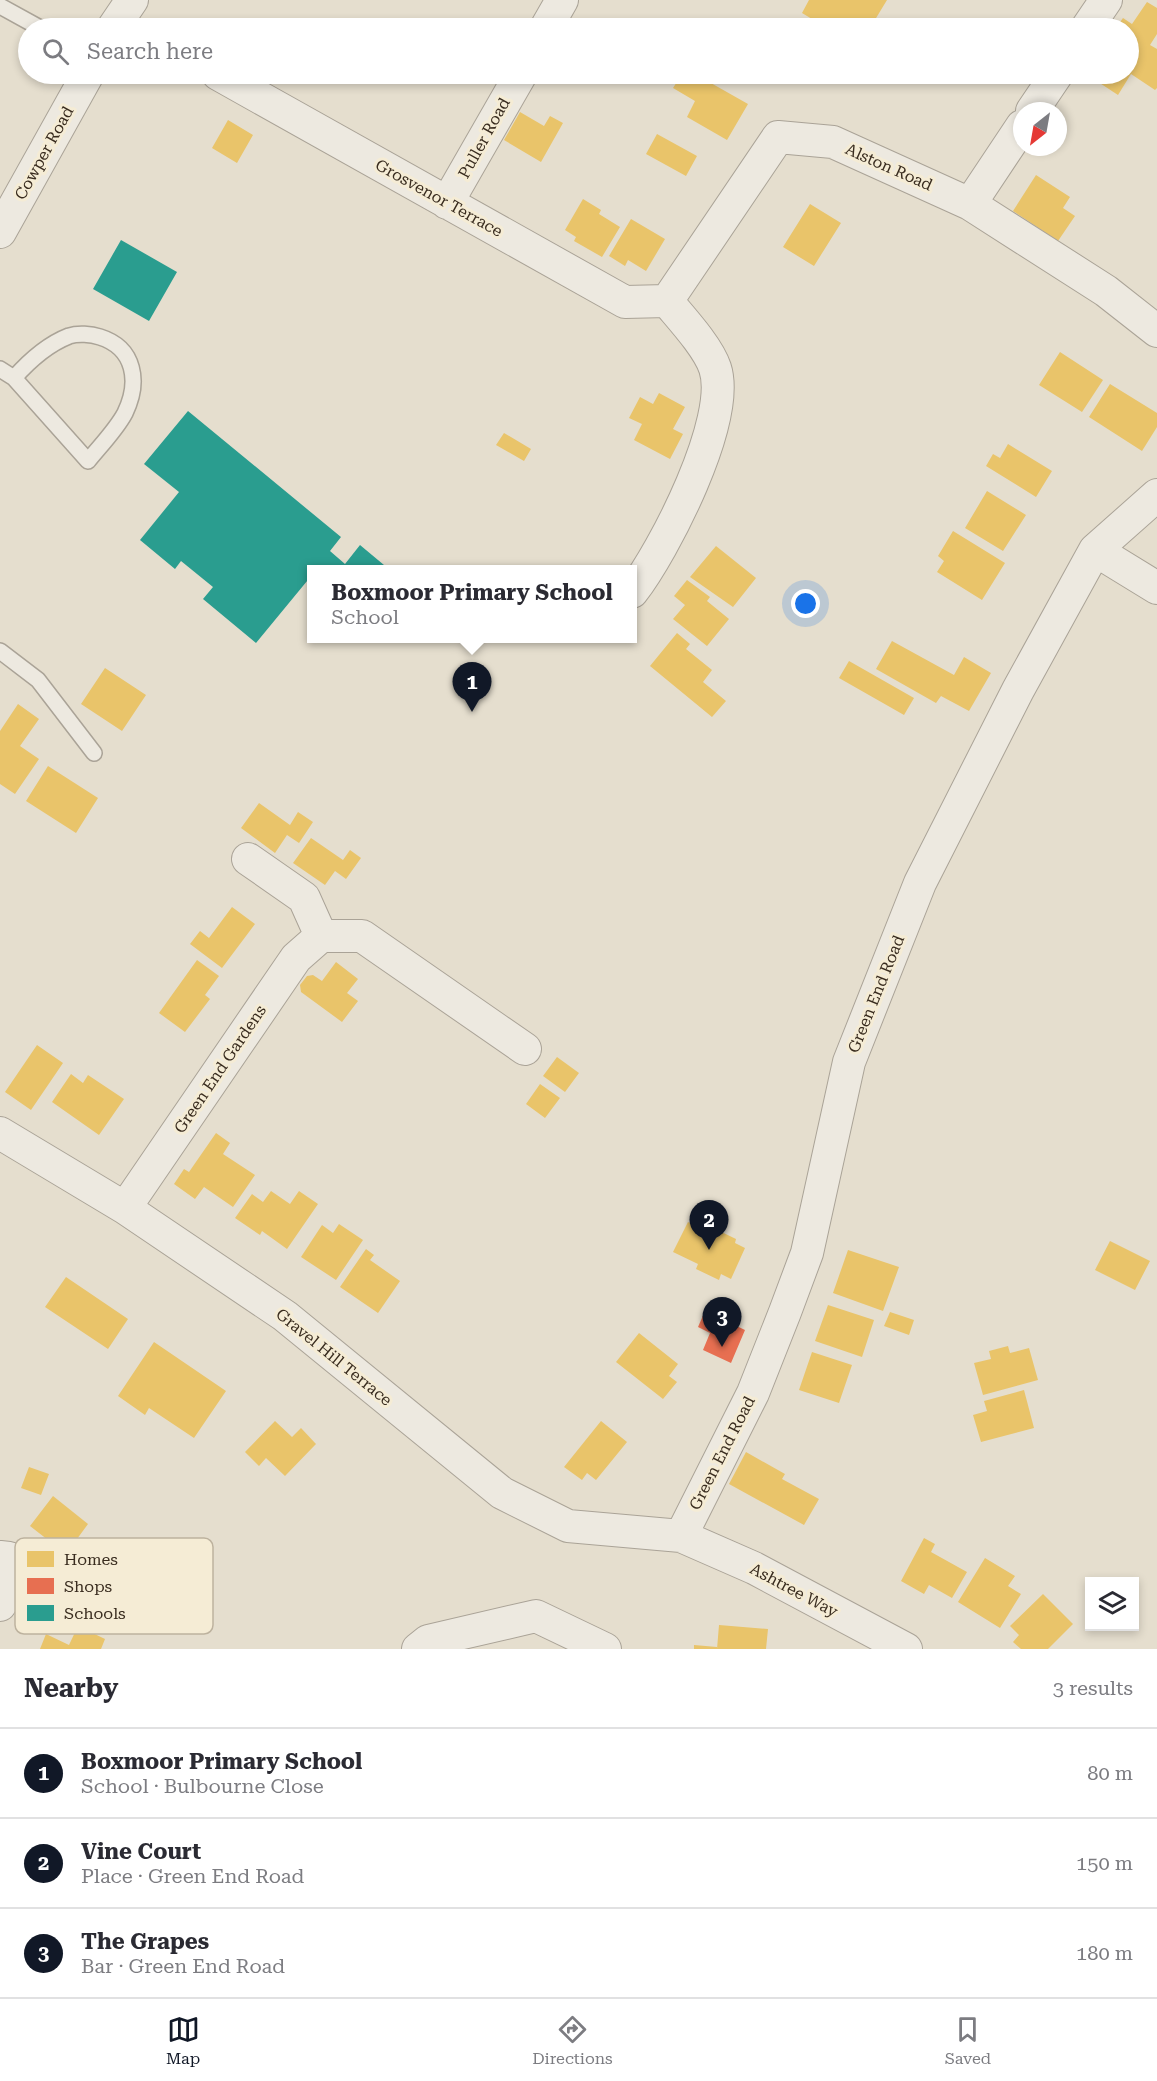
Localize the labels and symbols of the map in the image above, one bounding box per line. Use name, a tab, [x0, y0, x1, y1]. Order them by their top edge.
street label: Puller Road	[454, 94, 514, 182]
north arrow	[1013, 102, 1067, 156]
street label: Cowper Road	[11, 103, 77, 203]
street label: Alston Road	[843, 139, 935, 195]
street label: Grosvenor Terrace	[372, 155, 506, 241]
your location	[791, 589, 820, 618]
pin: 1	[452, 662, 492, 712]
street label: Green End Road	[844, 932, 908, 1056]
street label: Green End Gardens	[170, 1001, 270, 1137]
pin: 2	[690, 1200, 728, 1250]
pin: 3	[702, 1298, 742, 1347]
street label: Gravel Hill Terrace	[272, 1304, 396, 1410]
street label: Green End Road	[685, 1393, 759, 1513]
legend	[15, 1538, 213, 1634]
text: Homes	[64, 1550, 118, 1569]
street label: Ashtree Way	[747, 1559, 842, 1621]
text: Shops	[64, 1577, 113, 1596]
text: Schools	[64, 1604, 126, 1623]

